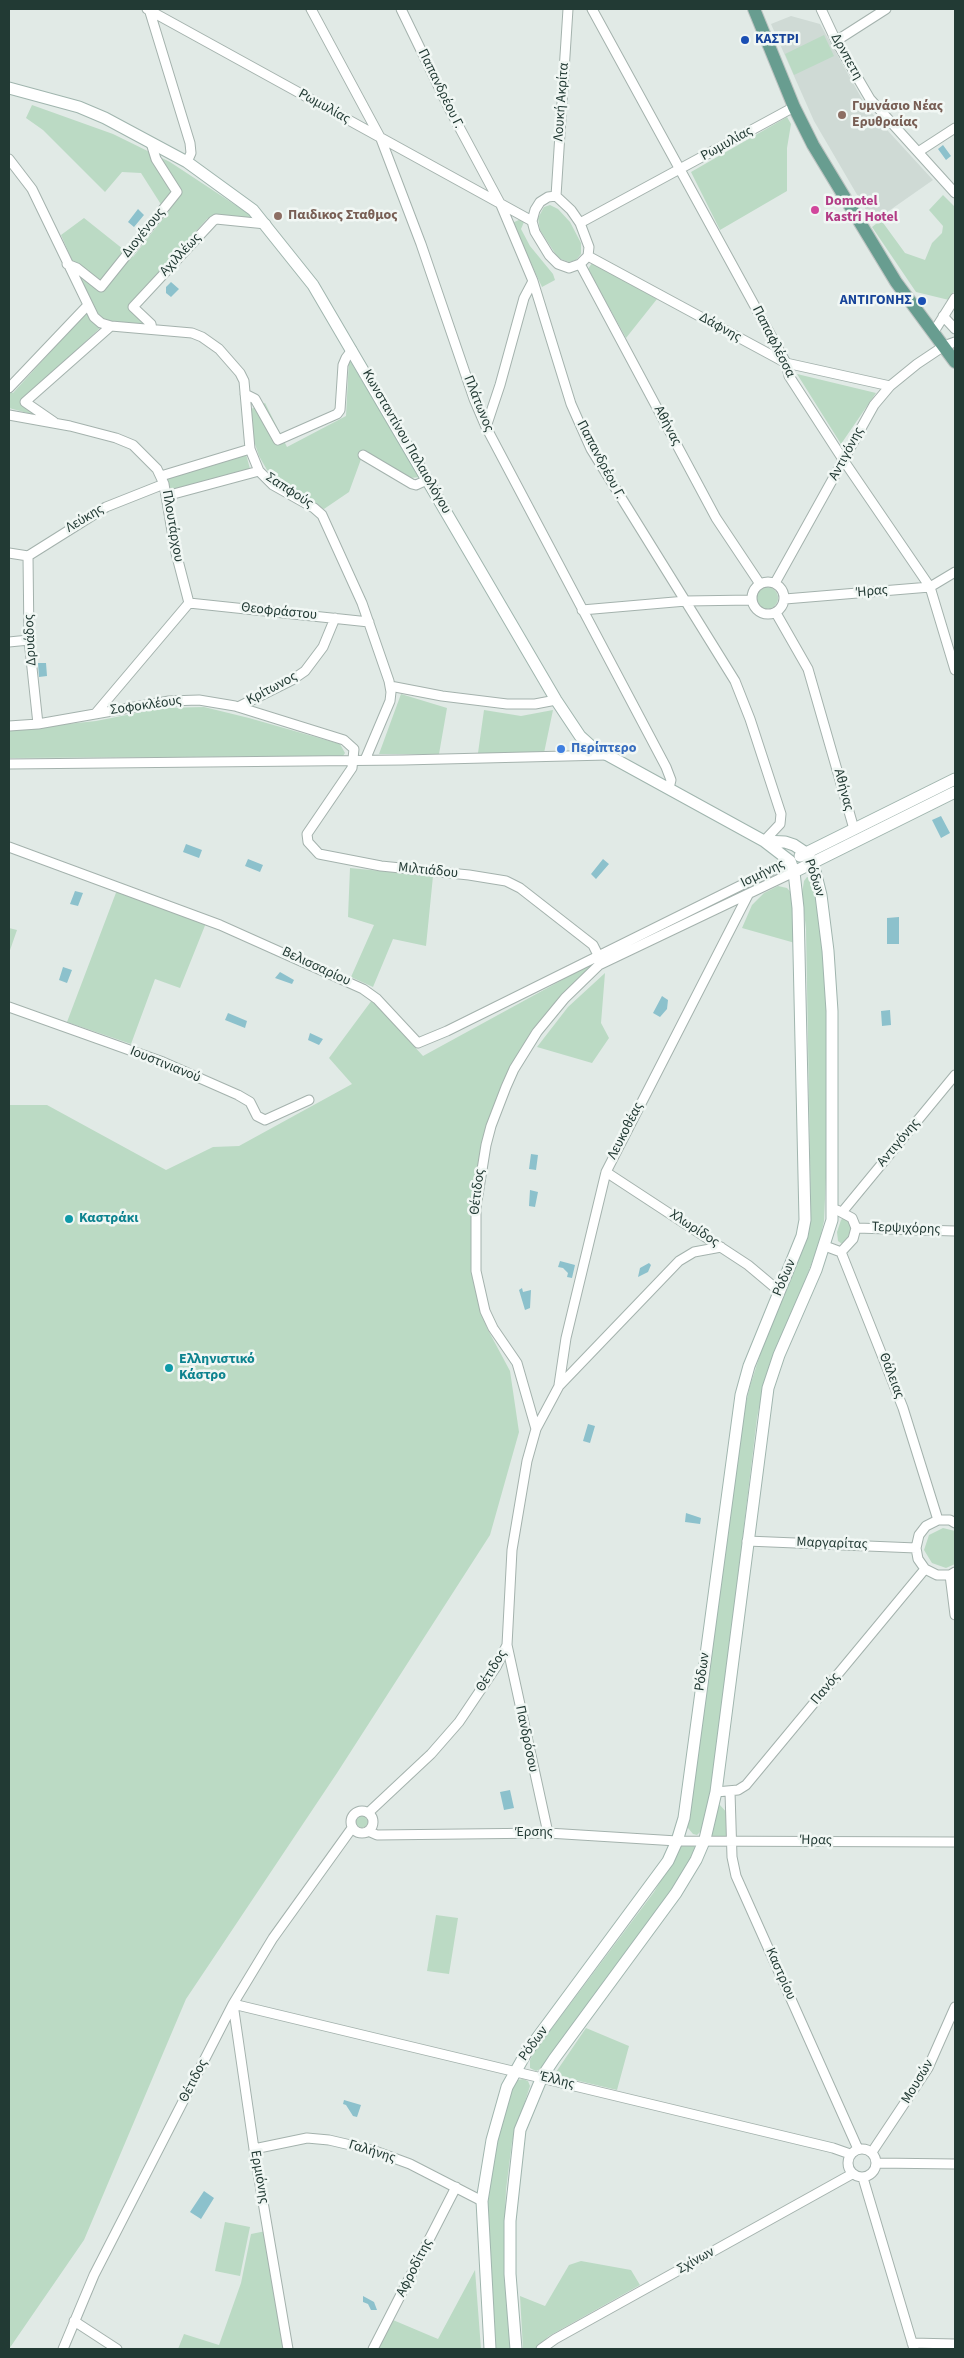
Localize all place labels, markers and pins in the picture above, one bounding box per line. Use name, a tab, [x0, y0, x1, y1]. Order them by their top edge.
place label: ΚΑΣΤΡΙ	[755, 32, 799, 48]
marker: ΚΑΣΤΡΙ	[739, 34, 751, 46]
place label: Γυμνάσιο Νέας Ερυθραίας	[852, 99, 943, 132]
marker: Γυμνάσιο Νέας Ερυθραίας	[836, 109, 848, 121]
place label: Domotel Kastri Hotel	[825, 194, 898, 226]
marker: Domotel Kastri Hotel	[809, 204, 821, 216]
place label: Παιδικος Σταθμος	[288, 208, 397, 224]
marker: Παιδικος Σταθμος	[272, 210, 284, 222]
place label: ΑΝΤΙΓΟΝΗΣ	[840, 293, 912, 309]
marker: ΑΝΤΙΓΟΝΗΣ	[916, 295, 928, 307]
place label: Περίπτερο	[571, 741, 636, 757]
marker: Περίπτερο	[555, 743, 567, 755]
place label: Καστράκι	[79, 1211, 138, 1227]
marker: Καστράκι	[63, 1213, 75, 1225]
place label: Ελληνιστικό Κάστρο	[179, 1352, 255, 1384]
marker: Ελληνιστικό Κάστρο	[163, 1362, 175, 1374]

